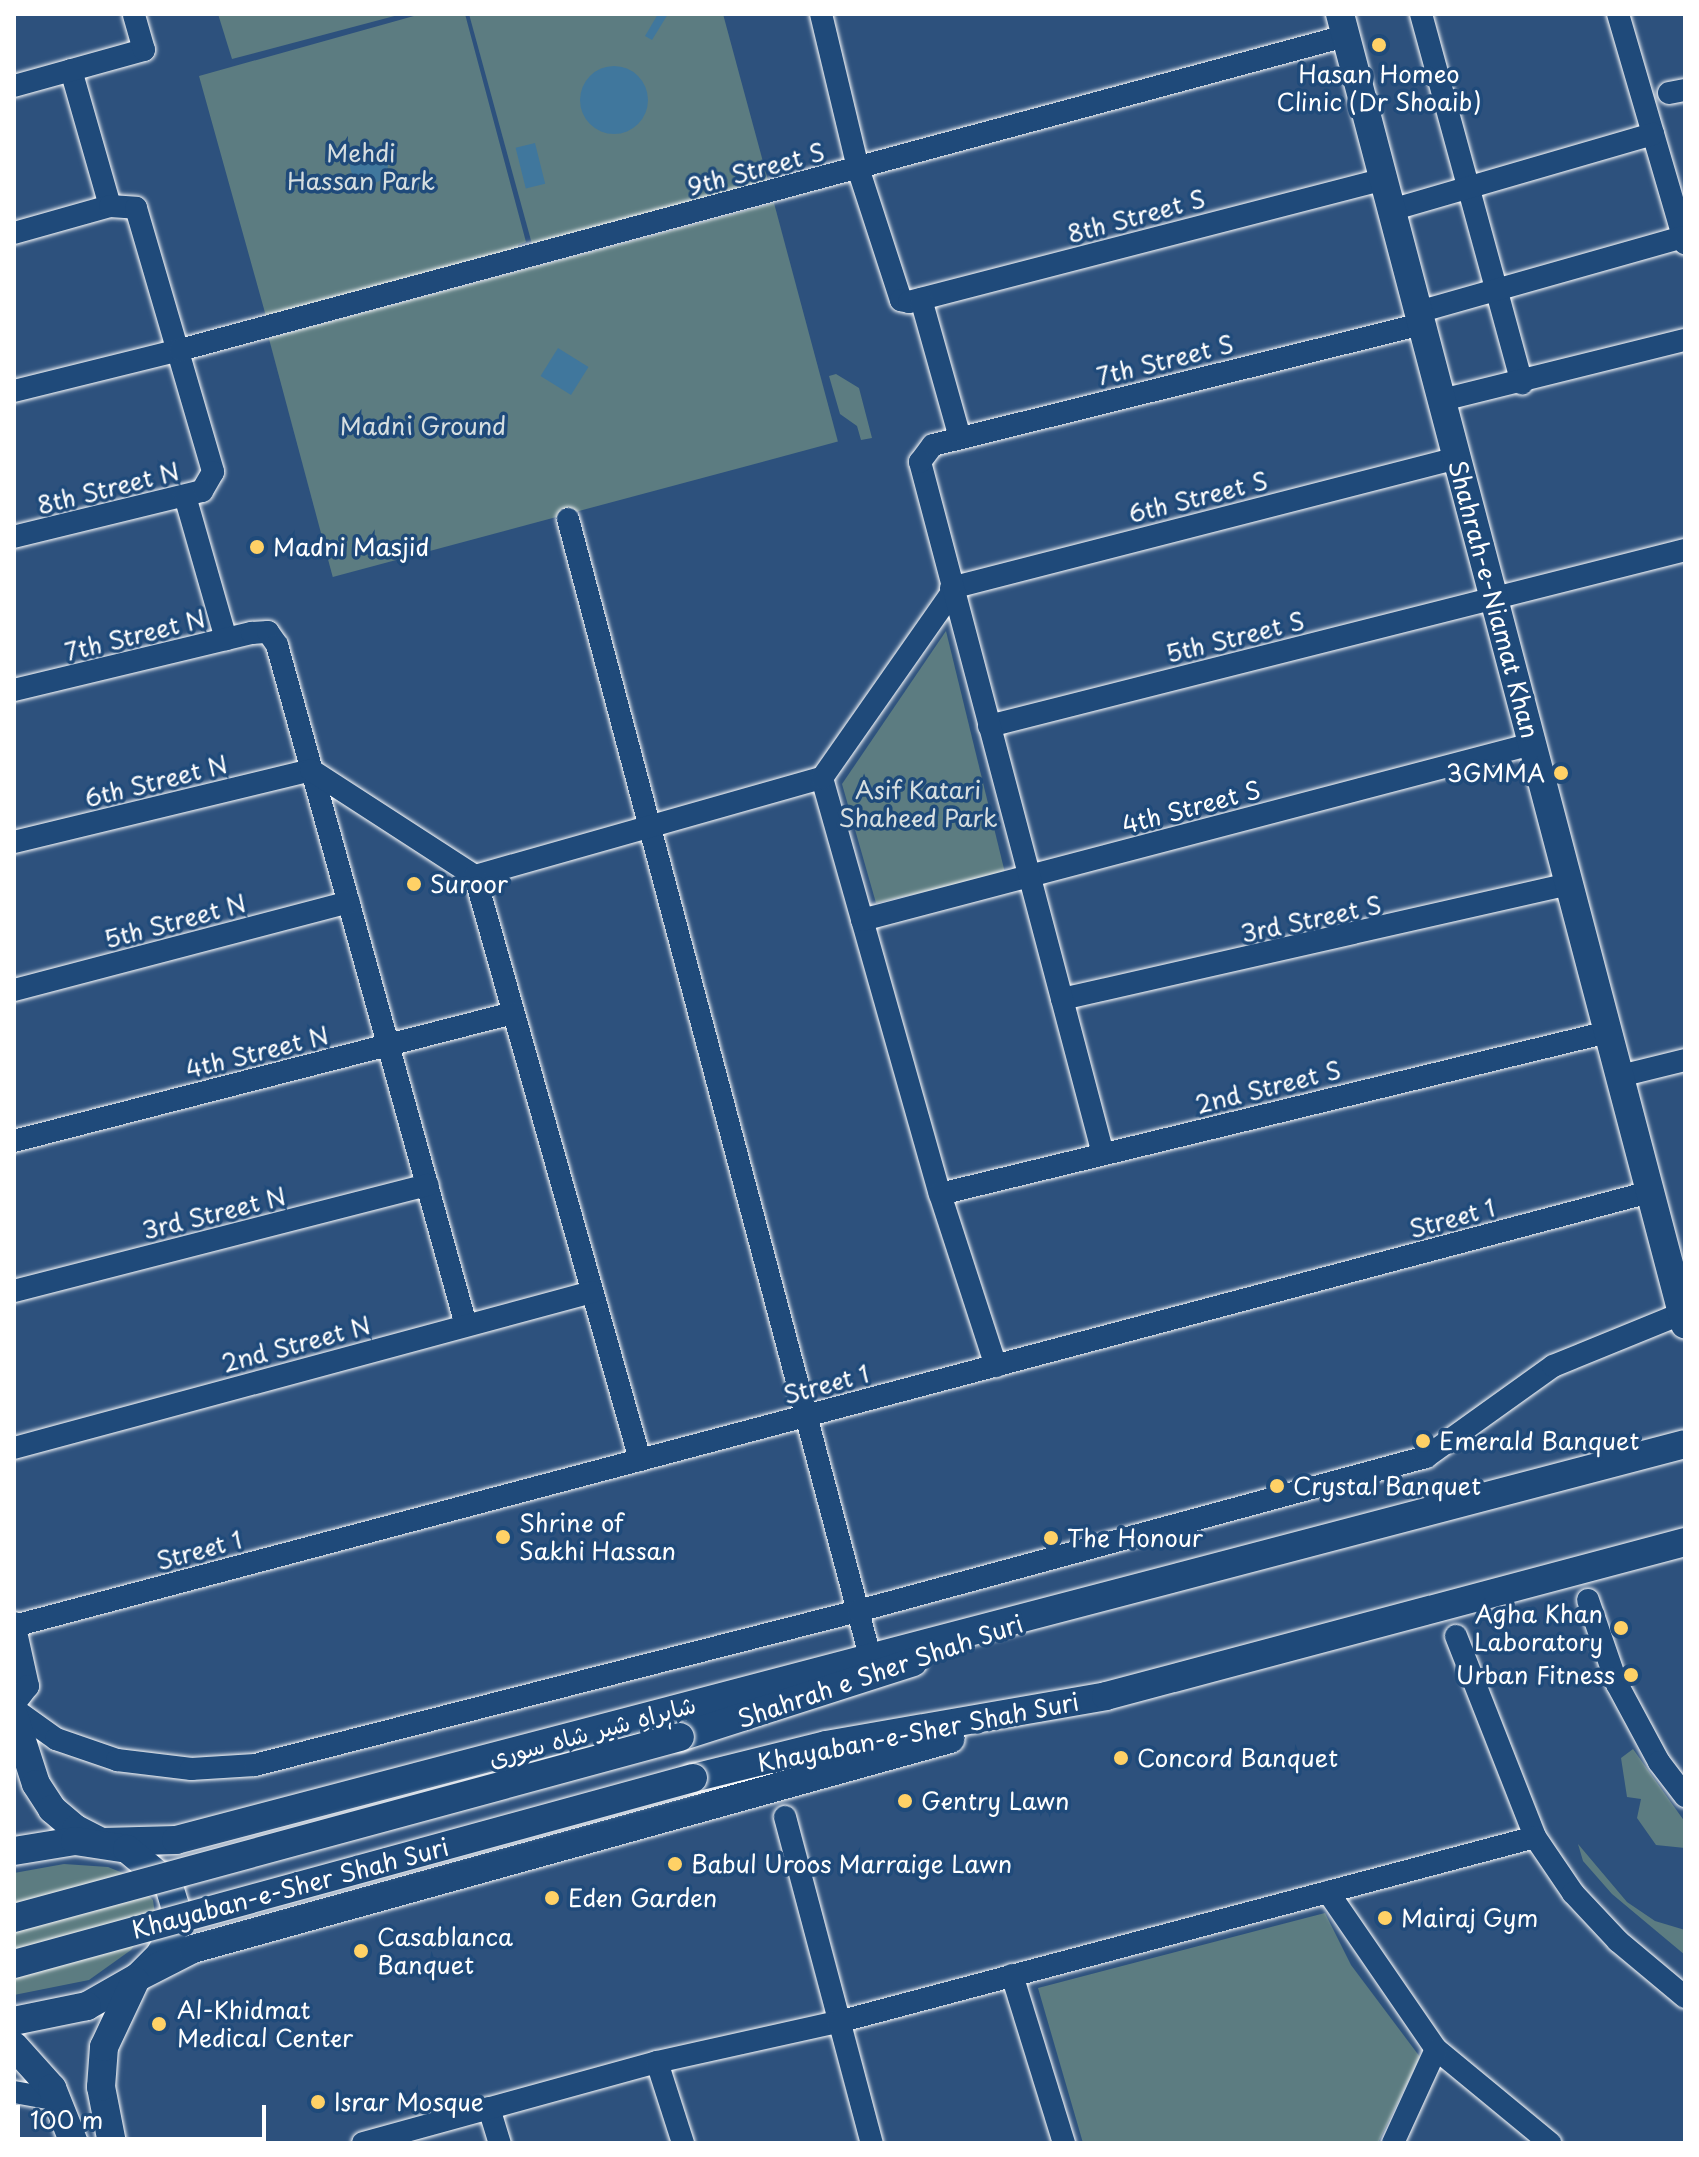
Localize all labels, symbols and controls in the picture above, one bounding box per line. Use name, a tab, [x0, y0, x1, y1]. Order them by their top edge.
marker: Hasan Homeo Clinic (Dr Shoaib)	[1368, 34, 1390, 56]
place label: Hasan Homeo Clinic (Dr Shoaib)	[1276, 60, 1482, 116]
street label: 9th Street S	[685, 137, 827, 201]
park label: Mehdi Hassan Park	[287, 139, 435, 195]
street label: 8th Street S	[1064, 184, 1208, 248]
street label: 7th Street S	[1094, 329, 1236, 391]
park label: Madni Ground	[340, 412, 506, 440]
street label: 8th Street N	[34, 456, 182, 520]
street label: Shahrah-e-Niamat Khan	[1443, 456, 1545, 742]
street label: 6th Street S	[1125, 466, 1271, 528]
place label: Madni Masjid	[273, 533, 430, 561]
marker: Madni Masjid	[248, 538, 266, 556]
street label: 7th Street N	[62, 604, 208, 666]
street label: 5th Street S	[1163, 606, 1307, 668]
street label: 6th Street N	[81, 749, 231, 813]
place label: 3GMMA	[1446, 759, 1545, 787]
marker: 3GMMA	[1552, 764, 1570, 782]
street label: 4th Street S	[1119, 775, 1263, 839]
park label: Asif Katari Shaheed Park	[837, 776, 999, 832]
place label: Suroor	[430, 870, 508, 898]
marker: Suroor	[405, 875, 423, 893]
street label: 5th Street N	[101, 888, 249, 954]
street label: 3rd Street S	[1238, 890, 1384, 948]
street label: 4th Street N	[183, 1020, 331, 1084]
street label: 2nd Street S	[1193, 1055, 1343, 1119]
street label: 3rd Street N	[139, 1181, 289, 1245]
street label: Street 1	[1405, 1192, 1499, 1244]
street label: 2nd Street N	[219, 1310, 373, 1378]
street label: Street 1	[779, 1358, 873, 1410]
place label: Emerald Banquet	[1439, 1427, 1640, 1455]
marker: Emerald Banquet	[1414, 1432, 1432, 1450]
place label: Crystal Banquet	[1293, 1472, 1483, 1500]
marker: Crystal Banquet	[1268, 1477, 1286, 1495]
place label: Shrine of Sakhi Hassan	[519, 1509, 679, 1565]
street label: Street 1	[152, 1524, 246, 1576]
place label: The Honour	[1067, 1524, 1203, 1552]
marker: Shrine of Sakhi Hassan	[494, 1528, 512, 1546]
marker: The Honour	[1042, 1529, 1060, 1547]
place label: Agha Khan Laboratory	[1474, 1600, 1603, 1656]
street label: Shahrah e Sher Shah Suri	[733, 1608, 1027, 1734]
marker: Agha Khan Laboratory	[1610, 1617, 1632, 1639]
place label: Urban Fitness	[1456, 1661, 1615, 1689]
marker: Urban Fitness	[1622, 1666, 1640, 1684]
street label: Khayaban-e-Sher Shah Suri	[754, 1687, 1082, 1777]
street label: شاہراہِ شیر شاہ سوری	[485, 1689, 699, 1773]
place label: Concord Banquet	[1137, 1744, 1339, 1772]
marker: Concord Banquet	[1112, 1749, 1130, 1767]
place label: Gentry Lawn	[921, 1787, 1071, 1815]
marker: Gentry Lawn	[896, 1792, 914, 1810]
street label: Khayaban-e-Sher Shah Suri	[128, 1832, 452, 1944]
place label: Babul Uroos Marraige Lawn	[691, 1850, 1012, 1878]
marker: Babul Uroos Marraige Lawn	[666, 1855, 684, 1873]
place label: Eden Garden	[568, 1884, 716, 1912]
marker: Eden Garden	[543, 1889, 561, 1907]
place label: Mairaj Gym	[1401, 1904, 1539, 1932]
marker: Mairaj Gym	[1376, 1909, 1394, 1927]
place label: Casablanca Banquet	[377, 1923, 513, 1979]
marker: Casablanca Banquet	[352, 1942, 370, 1960]
place label: Al-Khidmat Medical Center	[177, 1996, 354, 2052]
marker: Al-Khidmat Medical Center	[148, 2013, 170, 2035]
place label: Israr Mosque	[334, 2088, 483, 2116]
scale bar	[20, 2089, 270, 2139]
marker: Israr Mosque	[309, 2093, 327, 2111]
text: 100 m	[30, 2101, 103, 2137]

